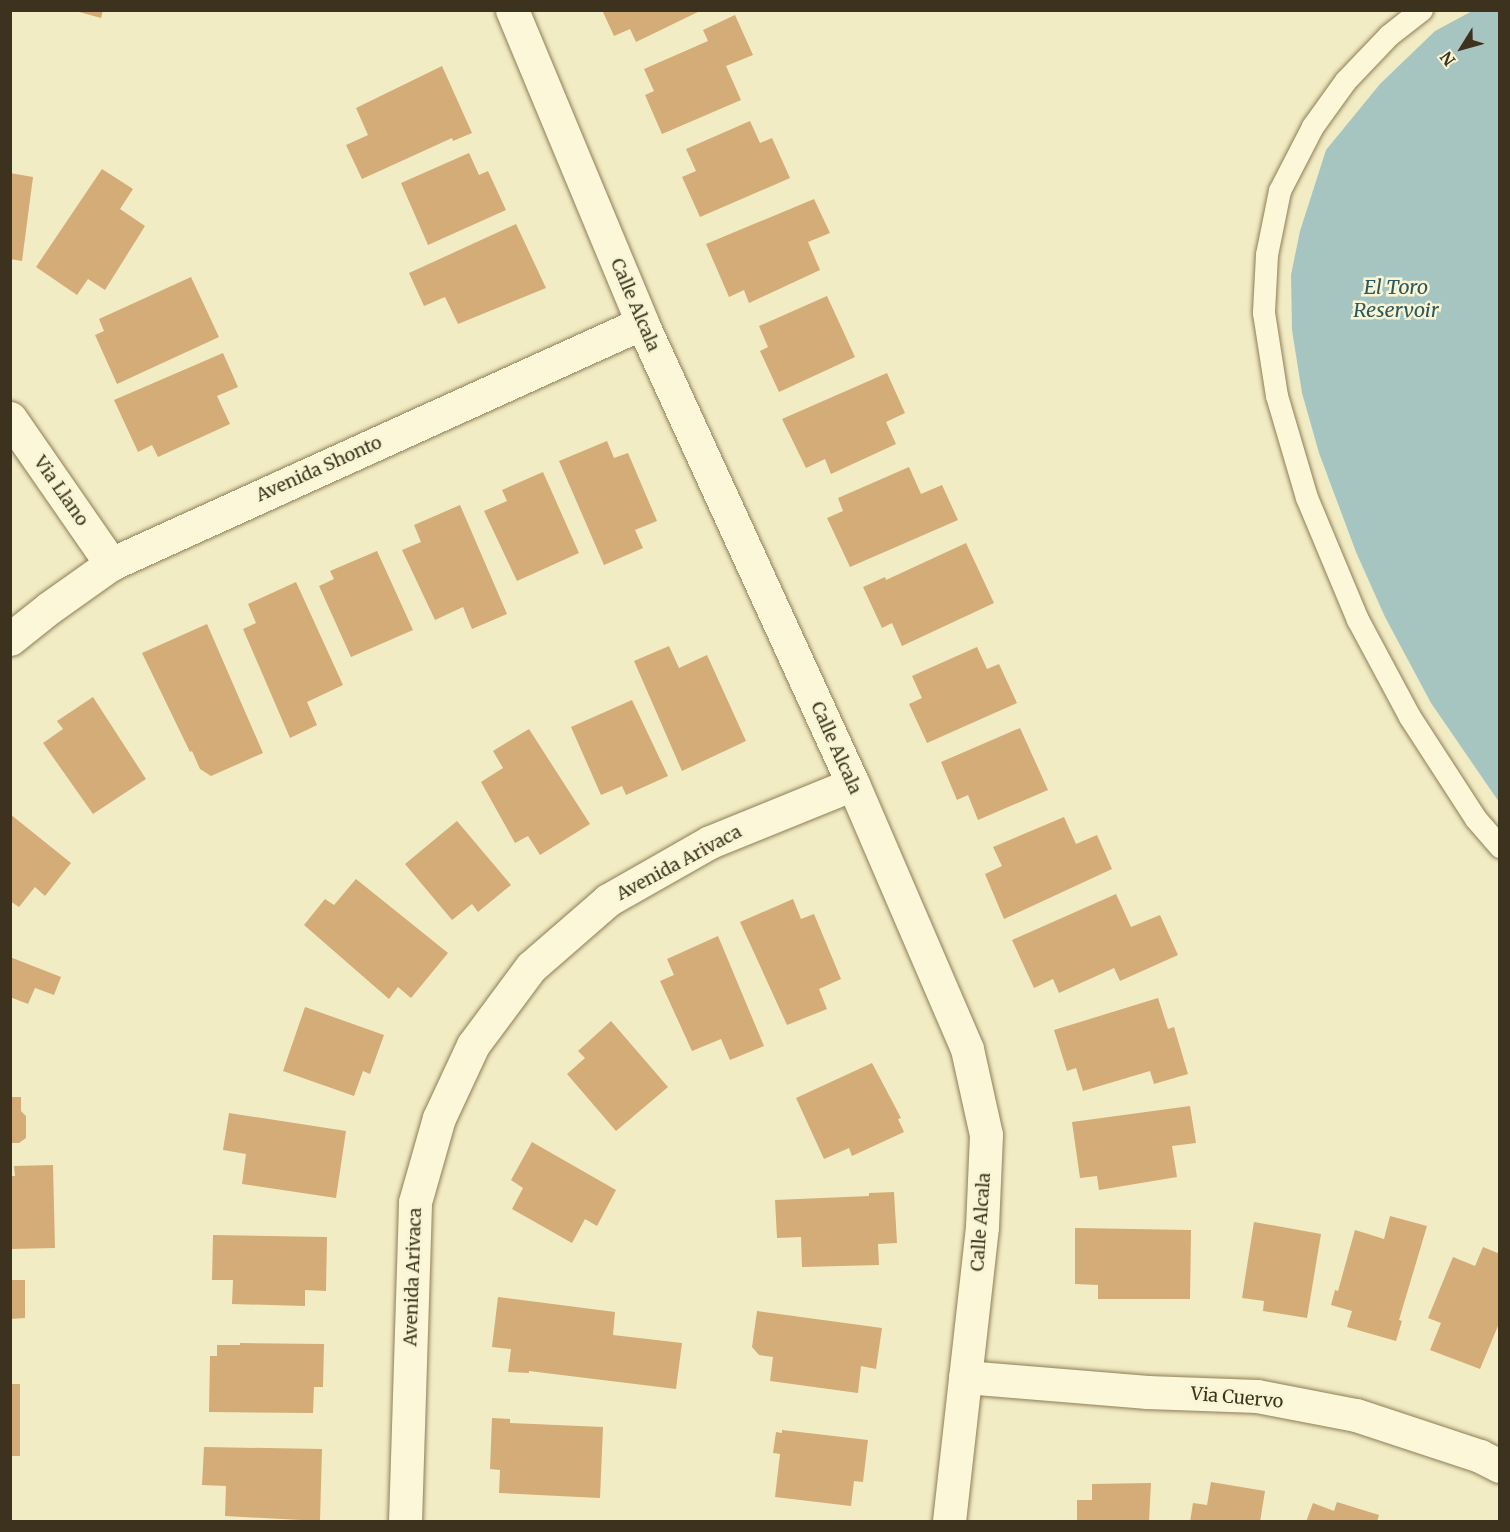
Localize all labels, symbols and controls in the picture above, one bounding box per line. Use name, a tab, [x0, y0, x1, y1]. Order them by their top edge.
north arrow	[1432, 18, 1492, 78]
text: N	[1436, 48, 1459, 70]
street label: Calle Alcala	[606, 255, 664, 355]
water label: El Toro Reservoir	[1353, 275, 1439, 322]
street label: Avenida Shonto	[253, 432, 385, 506]
street label: Via Llano	[29, 452, 93, 530]
street label: Calle Alcala	[806, 698, 866, 798]
street label: Avenida Arivaca	[613, 821, 745, 905]
street label: Calle Alcala	[967, 1172, 995, 1272]
street label: Avenida Arivaca	[400, 1207, 426, 1347]
street label: Via Cuervo	[1190, 1383, 1284, 1413]

